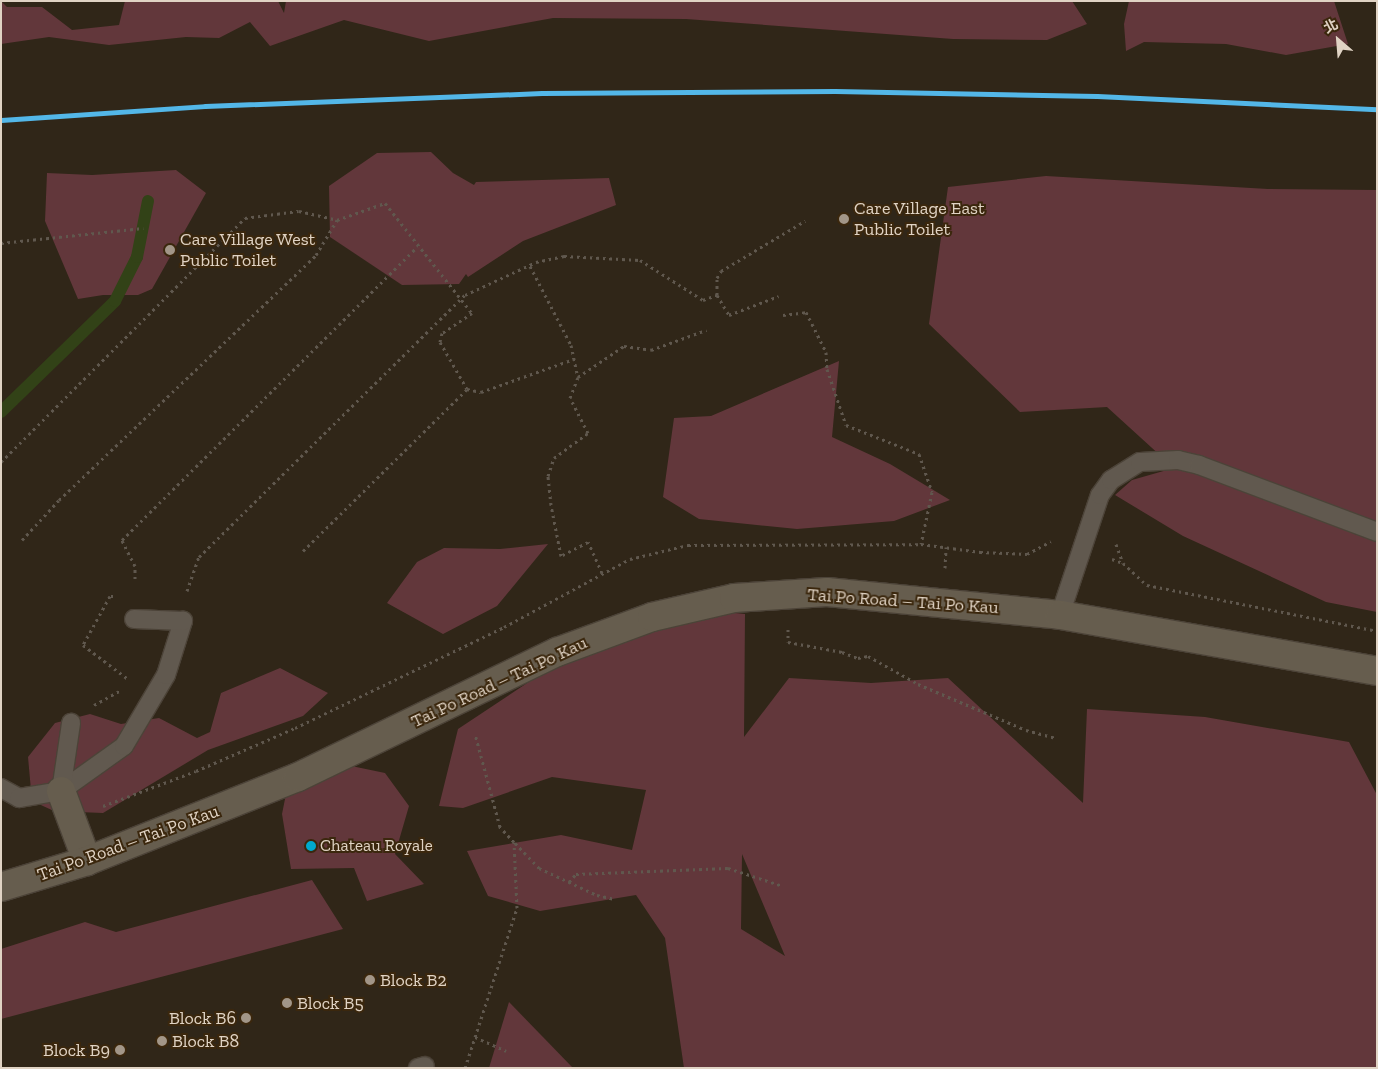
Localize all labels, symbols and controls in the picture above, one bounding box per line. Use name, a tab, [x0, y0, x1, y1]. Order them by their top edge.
north arrow	[1313, 15, 1363, 65]
text: 北	[1321, 15, 1341, 37]
place label: Care Village East Public Toilet	[854, 198, 985, 240]
marker: Care Village East Public Toilet	[838, 213, 850, 225]
place label: Care Village West Public Toilet	[180, 229, 316, 272]
marker: Care Village West Public Toilet	[164, 244, 176, 256]
street label: Tai Po Road – Tai Po Kau	[807, 584, 999, 618]
street label: Tai Po Road – Tai Po Kau	[407, 632, 591, 732]
street label: Tai Po Road – Tai Po Kau	[34, 800, 222, 886]
place label: Chateau Royale	[320, 836, 433, 856]
marker: Chateau Royale	[306, 841, 316, 851]
place label: Block B2	[380, 969, 447, 991]
marker: Block B2	[364, 974, 376, 986]
place label: Block B5	[297, 992, 364, 1014]
marker: Block B5	[281, 997, 293, 1009]
place label: Block B6	[169, 1007, 236, 1029]
marker: Block B6	[240, 1012, 252, 1024]
place label: Block B8	[172, 1030, 239, 1052]
marker: Block B8	[156, 1035, 168, 1047]
place label: Block B9	[43, 1039, 110, 1061]
marker: Block B9	[114, 1044, 126, 1056]

